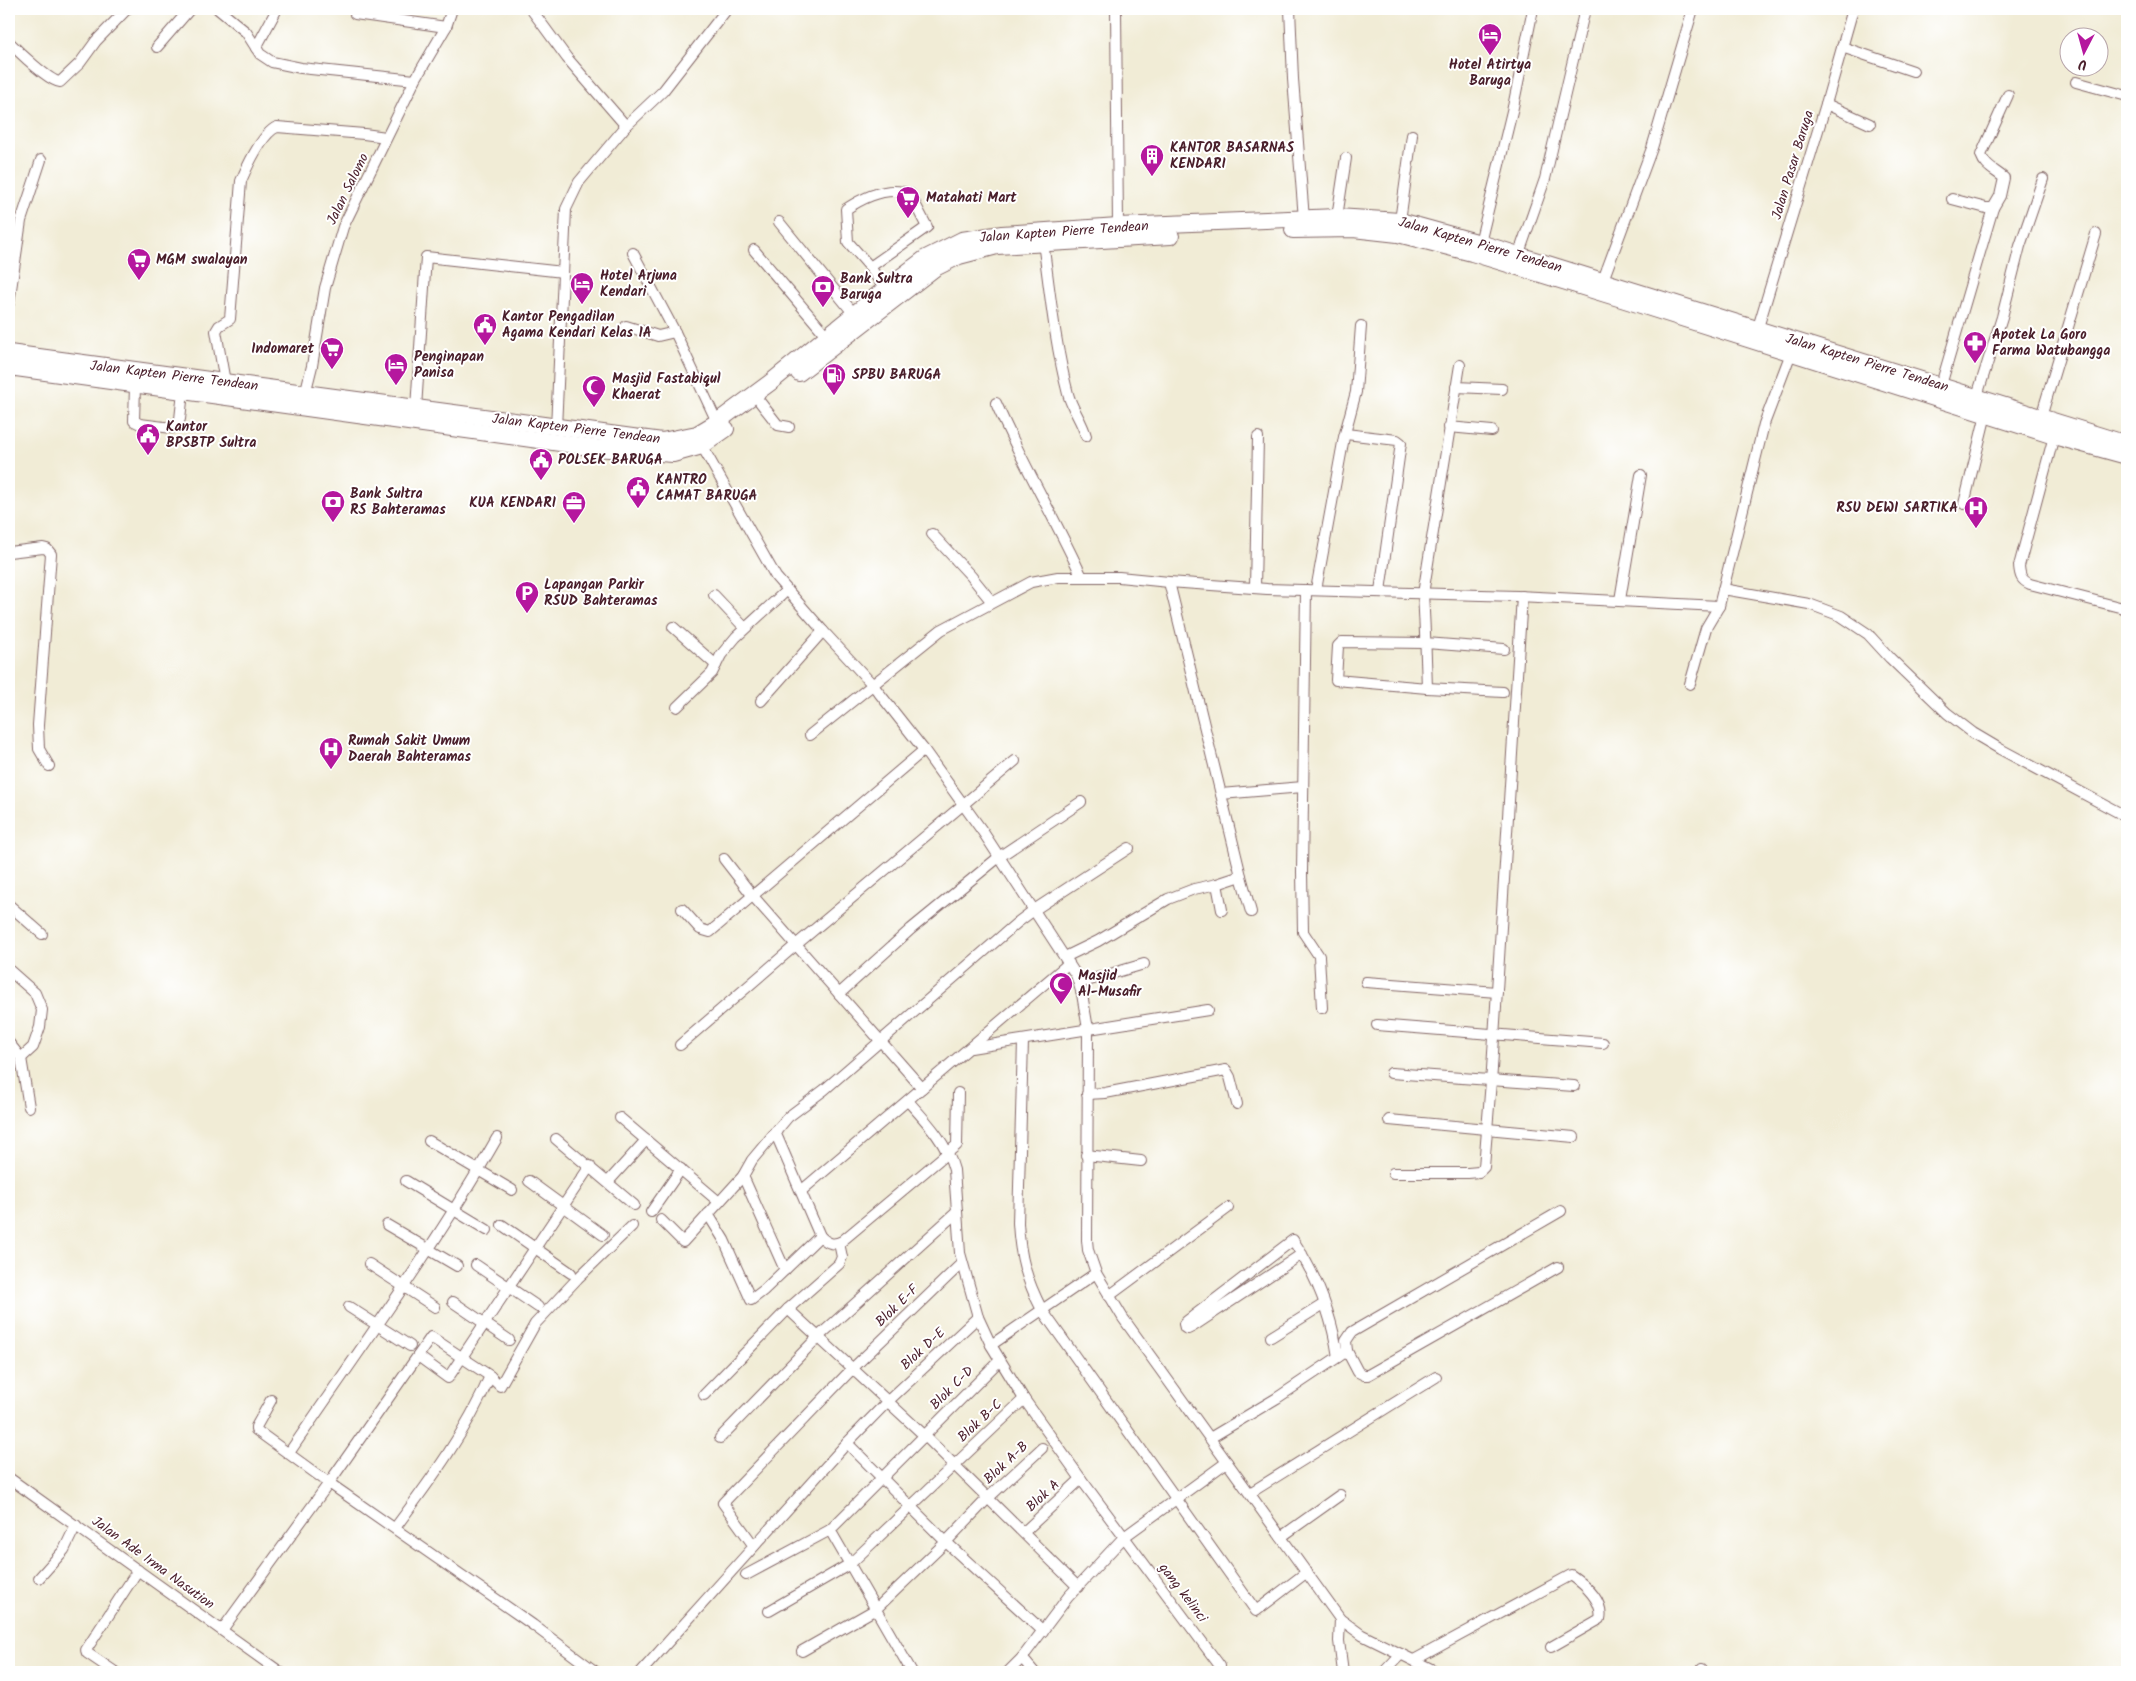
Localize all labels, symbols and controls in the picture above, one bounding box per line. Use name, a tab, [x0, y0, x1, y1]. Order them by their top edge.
hotel icon: Hotel Atirtya Baruga	[1477, 22, 1503, 56]
north arrow	[2058, 28, 2108, 78]
text: U	[2077, 52, 2088, 75]
place label: Hotel Atirtya Baruga	[1449, 54, 1531, 92]
street label: Jalan Pasar Baruga	[1766, 108, 1820, 222]
place label: KANTOR BASARNAS KENDARI	[1170, 137, 1294, 175]
building icon: KANTOR BASARNAS KENDARI	[1139, 143, 1165, 177]
street label: Jalan Salomo	[321, 149, 375, 229]
supermarket icon: Matahati Mart	[895, 185, 921, 219]
place label: Matahati Mart	[926, 187, 1017, 209]
street label: Jalan Kapten Pierre Tendean	[1396, 211, 1564, 279]
street label: Jalan Kapten Pierre Tendean	[979, 215, 1149, 249]
supermarket icon: MGM swalayan	[126, 247, 152, 281]
place label: MGM swalayan	[156, 249, 248, 271]
place label: Hotel Arjuna Kendari	[600, 265, 677, 303]
place label: Bank Sultra Baruga	[840, 268, 913, 306]
hotel icon: Hotel Arjuna Kendari	[569, 271, 595, 305]
bank icon: Bank Sultra Baruga	[810, 274, 836, 308]
place label: Kantor Pengadilan Agama Kendari Kelas 1A	[502, 306, 652, 344]
public building icon: Kantor Pengadilan Agama Kendari Kelas 1A	[472, 312, 498, 346]
place label: Apotek La Goro Farma Watubangga	[1992, 324, 2110, 362]
street label: Jalan Kapten Pierre Tendean	[1783, 328, 1951, 398]
pharmacy icon: Apotek La Goro Farma Watubangga	[1962, 330, 1988, 364]
supermarket icon: Indomaret	[319, 336, 345, 370]
place label: Indomaret	[251, 338, 315, 360]
place label: Penginapan Panisa	[414, 346, 484, 384]
hotel icon: Penginapan Panisa	[383, 352, 409, 386]
street label: Jalan Kapten Pierre Tendean	[89, 355, 259, 397]
fuel station icon: SPBU BARUGA	[821, 362, 847, 396]
place label: SPBU BARUGA	[852, 364, 942, 386]
place label: Masjid Fastabiqul Khaerat	[612, 368, 721, 406]
mosque icon: Masjid Fastabiqul Khaerat	[581, 374, 607, 408]
street label: Jalan Kapten Pierre Tendean	[491, 408, 661, 450]
place label: Kantor BPSBTP Sultra	[166, 416, 256, 454]
public building icon: Kantor BPSBTP Sultra	[135, 422, 161, 456]
public building icon: POLSEK BARUGA	[528, 447, 554, 481]
place label: POLSEK BARUGA	[558, 449, 663, 471]
place label: KANTRO CAMAT BARUGA	[656, 469, 758, 507]
public building icon: KANTRO CAMAT BARUGA	[625, 475, 651, 509]
place label: Bank Sultra RS Bahteramas	[350, 483, 446, 521]
bank icon: Bank Sultra RS Bahteramas	[320, 489, 346, 523]
office icon: KUA KENDARI	[561, 490, 587, 524]
place label: KUA KENDARI	[469, 492, 556, 514]
hospital icon: RSU DEWI SARTIKA	[1963, 495, 1989, 529]
place label: RSU DEWI SARTIKA	[1836, 497, 1958, 519]
place label: Lapangan Parkir RSUD Bahteramas	[544, 574, 658, 612]
parking icon: Lapangan Parkir RSUD Bahteramas	[514, 580, 540, 614]
place label: Rumah Sakit Umum Daerah Bahteramas	[348, 730, 471, 768]
hospital icon: Rumah Sakit Umum Daerah Bahteramas	[318, 736, 344, 770]
place label: Masjid Al-Musafir	[1078, 965, 1142, 1003]
mosque icon: Masjid Al-Musafir	[1048, 971, 1074, 1005]
street label: Blok E-F	[870, 1279, 925, 1332]
street label: Blok D-E	[896, 1322, 951, 1376]
street label: Blok C-D	[925, 1361, 979, 1415]
street label: Blok B-C	[953, 1394, 1007, 1448]
street label: Blok A-B	[978, 1436, 1034, 1490]
street label: Blok A	[1021, 1475, 1065, 1517]
street label: Jalan Ade Irma Nasution	[87, 1511, 219, 1615]
street label: gang kelinci	[1153, 1558, 1213, 1628]

